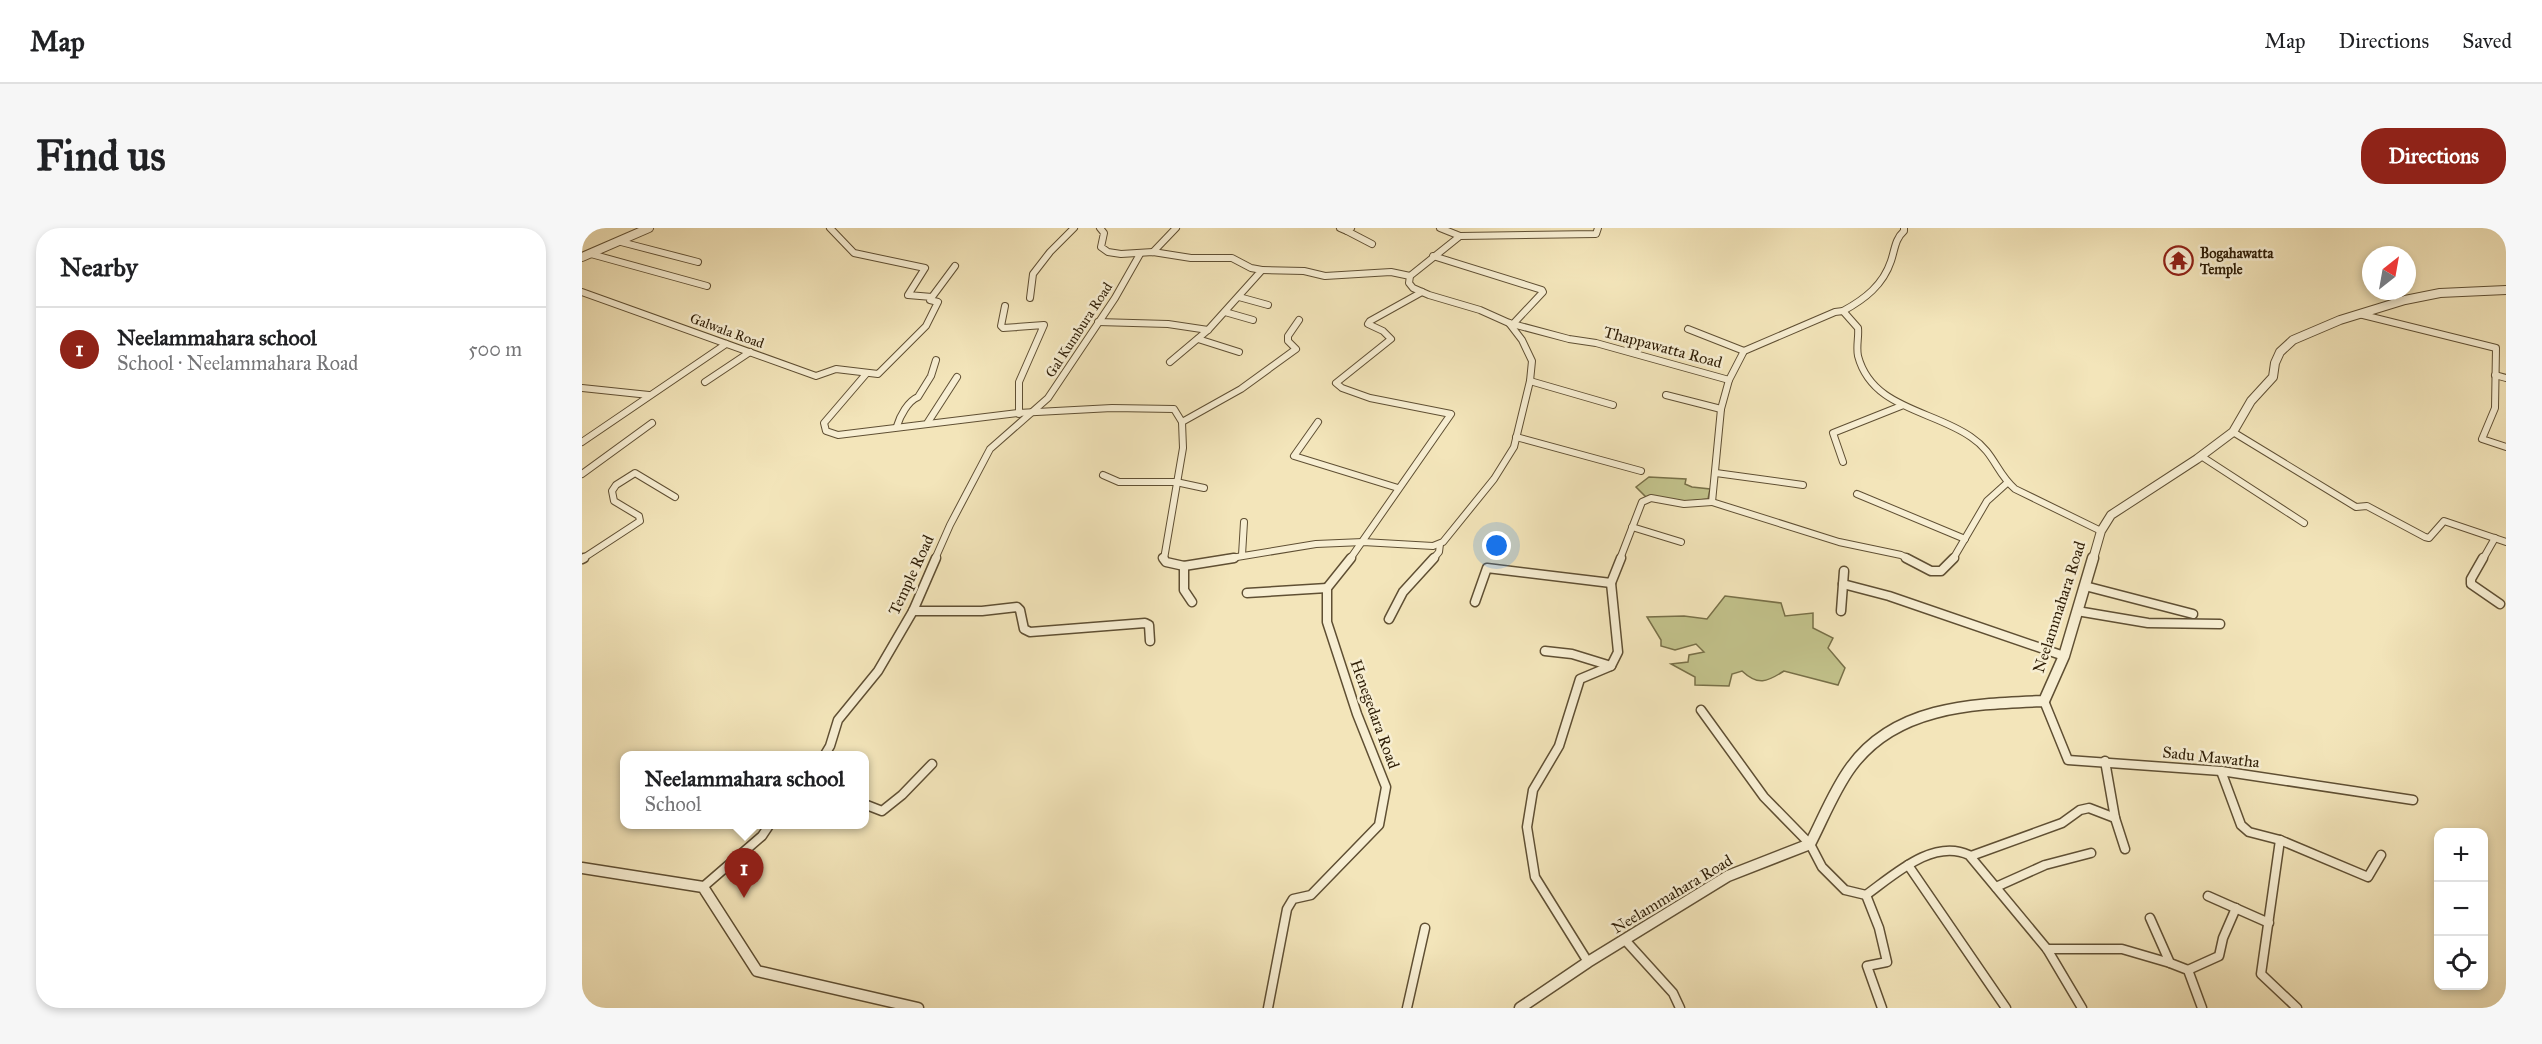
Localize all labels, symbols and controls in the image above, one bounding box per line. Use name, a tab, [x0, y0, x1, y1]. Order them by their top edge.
text: Map	[30, 24, 85, 59]
text: Map	[2265, 28, 2306, 54]
text: Directions	[2339, 28, 2429, 54]
text: Saved	[2462, 28, 2512, 54]
button: Directions	[2361, 128, 2506, 184]
text: Find us	[36, 130, 166, 182]
temple icon: Bogahawatta Temple	[2163, 245, 2195, 277]
place label: Bogahawatta Temple	[2199, 245, 2274, 279]
north arrow	[2362, 246, 2416, 300]
text: Nearby	[60, 251, 138, 283]
street label: Gal Kumbura Road	[1042, 279, 1116, 381]
street label: Galwala Road	[688, 310, 766, 352]
street label: Thappawatta Road	[1602, 322, 1724, 372]
text: Neelammahara school	[117, 324, 317, 351]
text: 1	[76, 337, 83, 361]
text: 500 m	[468, 337, 522, 361]
text: School · Neelammahara Road	[117, 351, 358, 375]
your location	[1482, 531, 1511, 560]
street label: Temple Road	[884, 532, 938, 618]
street label: Neelammahara Road	[2029, 539, 2089, 675]
street label: Henegedara Road	[1345, 657, 1404, 772]
street label: Sadu Mawatha	[2161, 742, 2261, 772]
popup	[620, 751, 869, 829]
text: Neelammahara school	[645, 765, 844, 792]
text: School	[645, 792, 701, 816]
map controls	[2434, 828, 2488, 990]
button: +	[2434, 828, 2488, 882]
pin: 1	[724, 848, 764, 898]
street label: Neelammahara Road	[1608, 850, 1736, 938]
button: −	[2434, 882, 2488, 936]
button: locate	[2434, 936, 2488, 990]

